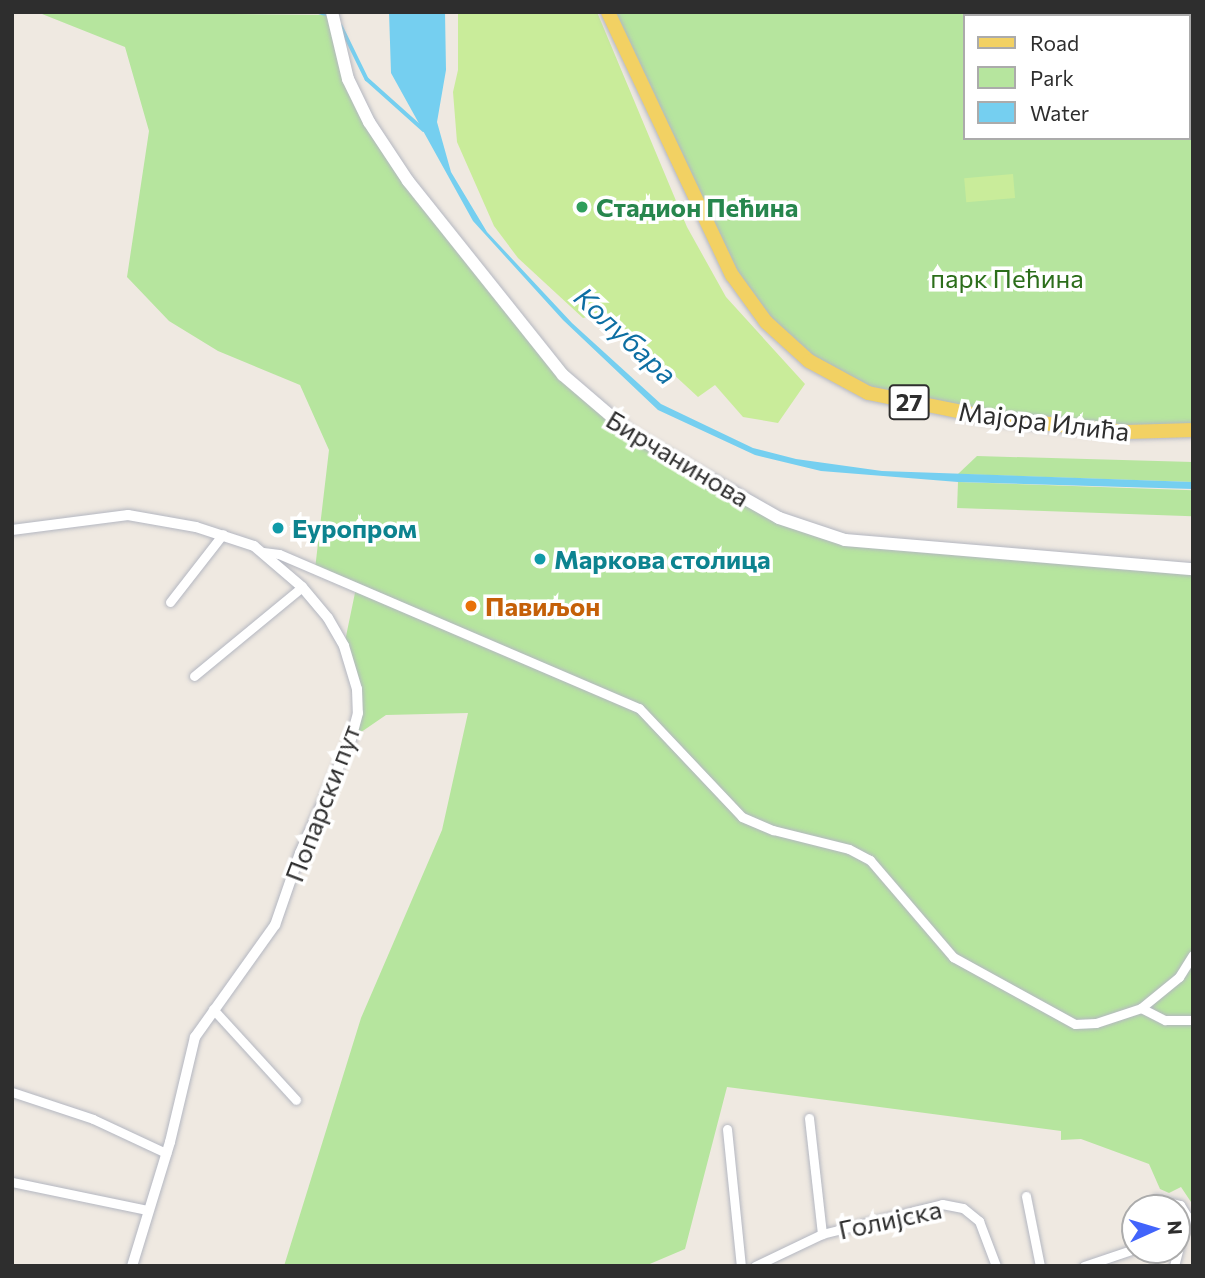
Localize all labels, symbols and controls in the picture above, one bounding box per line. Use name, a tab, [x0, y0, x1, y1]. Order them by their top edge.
legend	[964, 14, 1191, 140]
text: Road	[1030, 30, 1079, 55]
text: Park	[1030, 65, 1074, 90]
text: Water	[1030, 100, 1089, 125]
place label: Стадион Пећина	[596, 191, 798, 223]
marker: Стадион Пећина	[574, 199, 590, 215]
park label: парк Пећина	[930, 262, 1084, 294]
water label: Колубара	[568, 279, 684, 391]
road number: 27	[888, 382, 930, 422]
street label: Мајора Илића	[957, 395, 1131, 447]
street label: Бирчанинова	[601, 403, 755, 513]
place label: Еуропром	[292, 512, 417, 544]
marker: Еуропром	[270, 520, 286, 536]
place label: Маркова столица	[554, 543, 771, 575]
marker: Маркова столица	[532, 551, 548, 567]
place label: Павиљон	[485, 590, 600, 622]
marker: Павиљон	[463, 598, 479, 614]
street label: Попарски пут	[278, 720, 366, 886]
street label: Голијска	[835, 1193, 945, 1245]
north arrow	[1121, 1194, 1191, 1264]
text: N	[1163, 1220, 1187, 1236]

